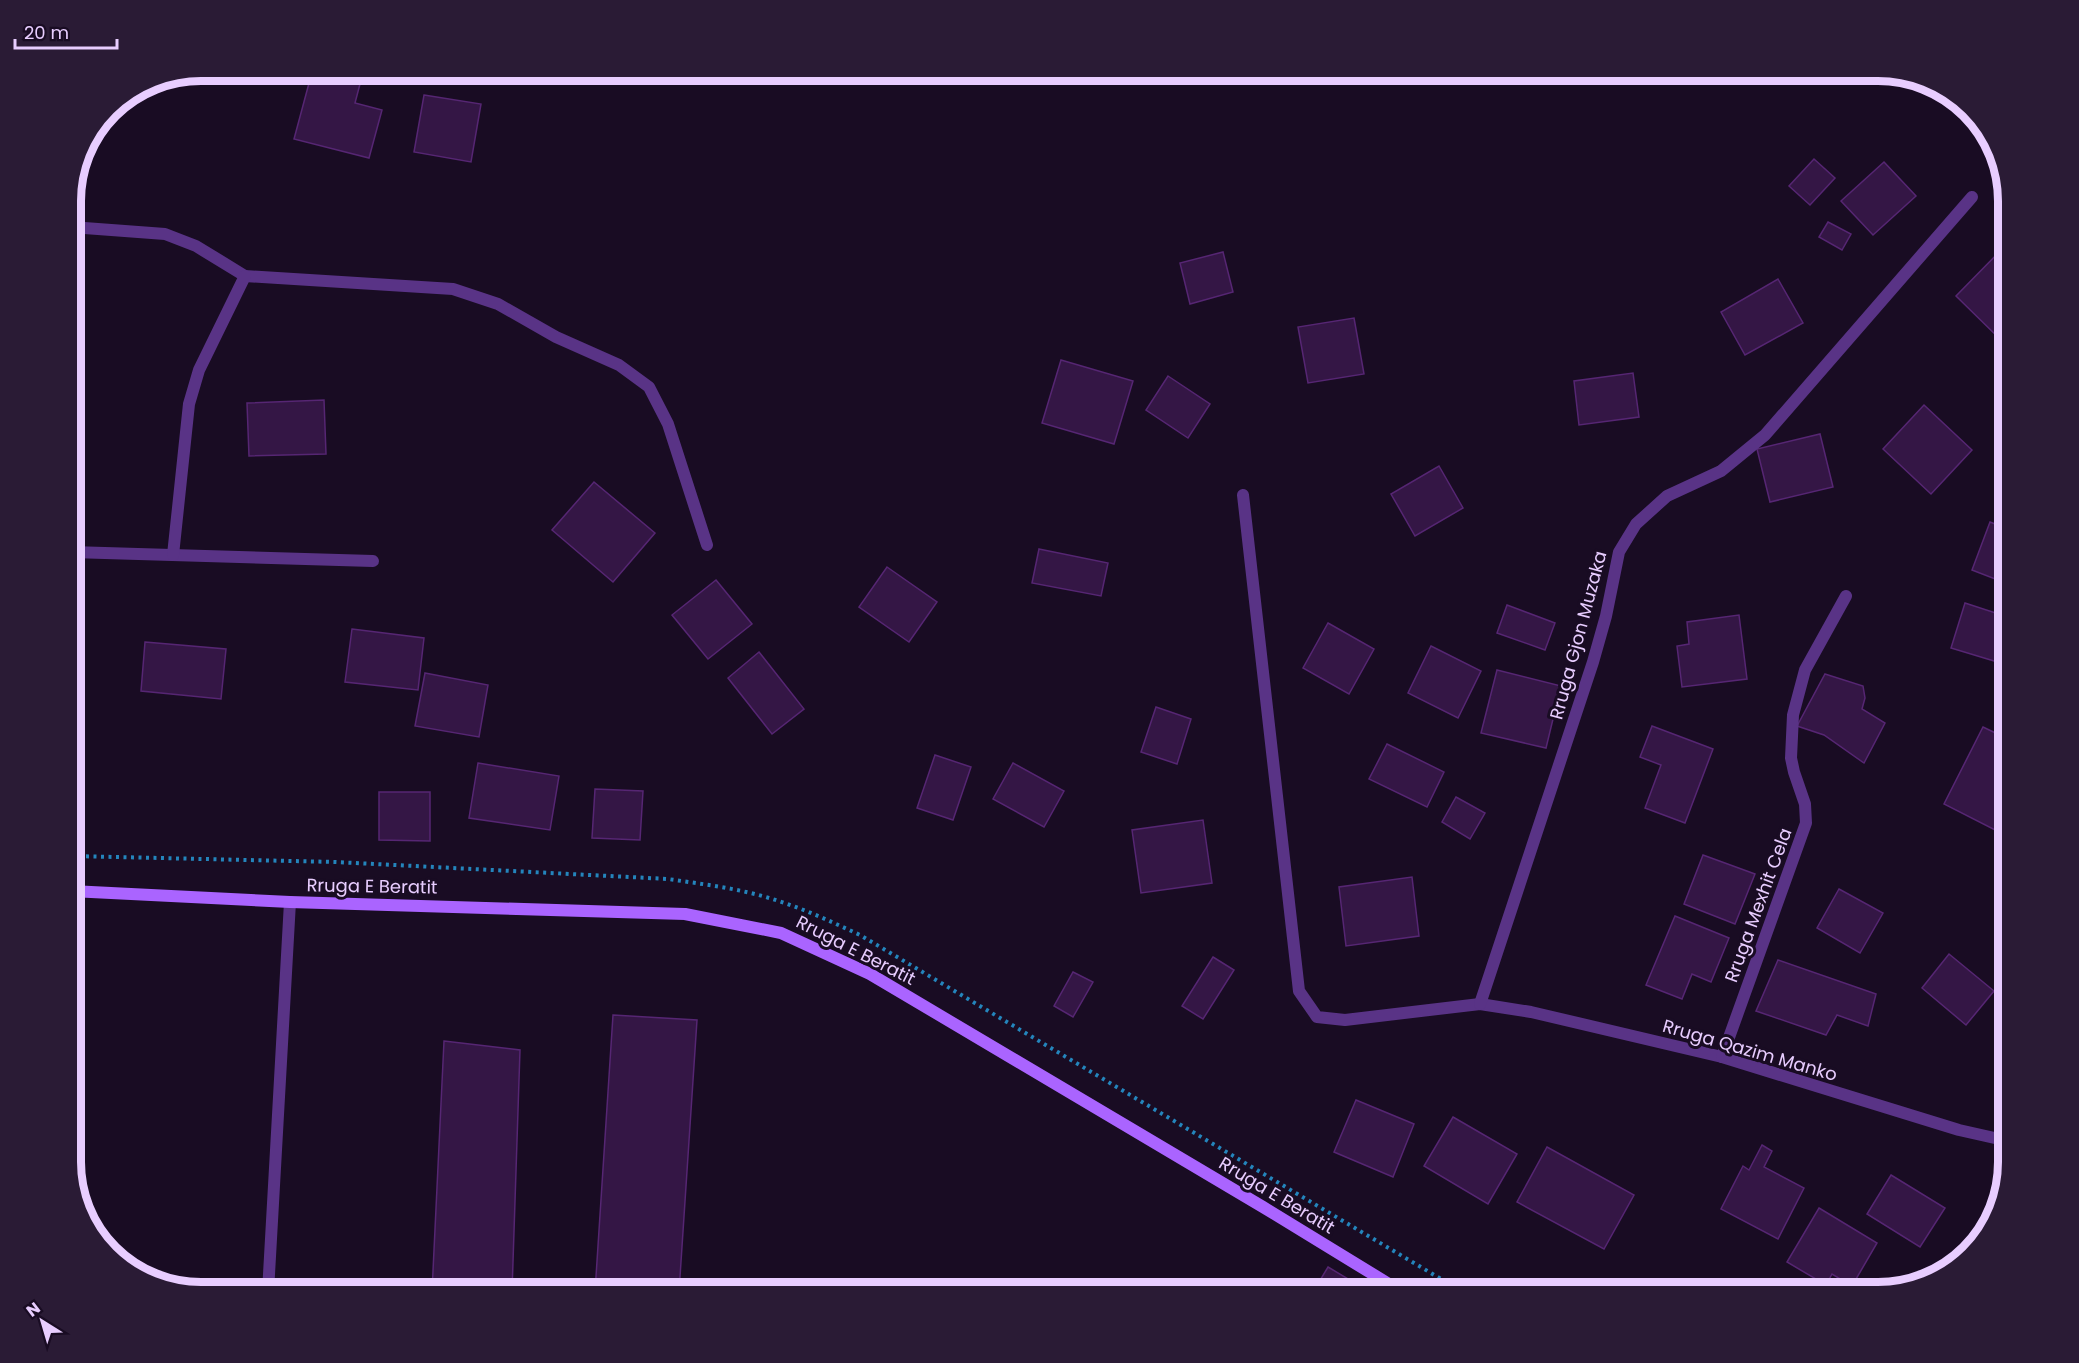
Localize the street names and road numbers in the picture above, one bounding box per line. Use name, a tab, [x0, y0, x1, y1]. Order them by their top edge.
street label: Rruga Gjon Muzaka	[1543, 548, 1613, 722]
street label: Rruga Mexhit Cela	[1718, 824, 1798, 986]
street label: Rruga E Beratit	[306, 872, 438, 900]
street label: Rruga E Beratit	[792, 909, 920, 991]
street label: Rruga Qazim Manko	[1660, 1013, 1840, 1087]
street label: Rruga E Beratit	[1214, 1151, 1340, 1239]

